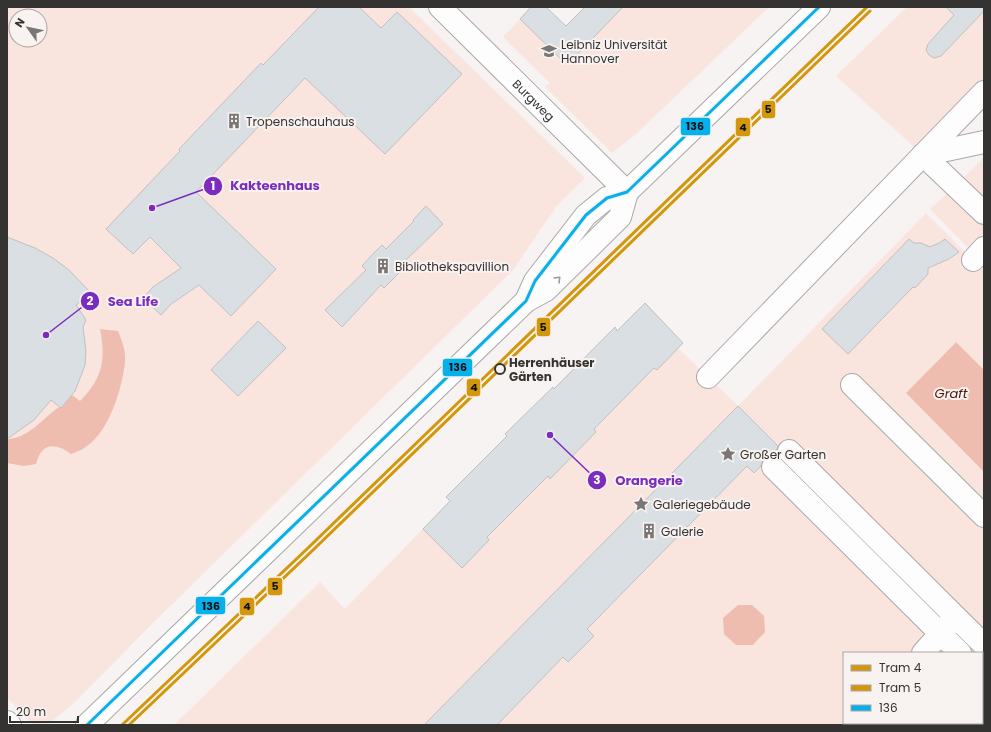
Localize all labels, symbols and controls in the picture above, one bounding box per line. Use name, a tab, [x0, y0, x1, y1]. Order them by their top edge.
north arrow	[8, 8, 48, 48]
text: N	[11, 15, 29, 30]
place label: Leibniz Universität Hannover	[561, 36, 667, 67]
school or university icon: Leibniz Universität Hannover	[540, 42, 558, 60]
street label: Burgweg	[509, 75, 559, 125]
line badge: 5	[761, 100, 776, 119]
text: 5	[764, 101, 772, 117]
building icon: Tropenschauhaus	[225, 112, 243, 130]
place label: Tropenschauhaus	[246, 113, 355, 130]
line badge: 136	[680, 117, 711, 136]
line badge: 4	[735, 117, 751, 137]
text: 136	[686, 118, 704, 134]
text: 4	[739, 119, 747, 135]
callout: Kakteenhaus	[203, 173, 328, 198]
text: Kakteenhaus	[230, 176, 320, 195]
text: 1	[211, 177, 215, 194]
building icon: Bibliothekspavillion	[374, 257, 392, 275]
place label: Bibliothekspavillion	[395, 258, 509, 275]
one-way arrow	[553, 276, 560, 284]
callout: Sea Life	[80, 289, 167, 314]
text: 2	[87, 292, 94, 309]
text: Sea Life	[108, 292, 158, 311]
line badge: 5	[536, 317, 551, 337]
text: 5	[539, 319, 547, 335]
place label: Herrenhäuser Gärten	[509, 354, 594, 385]
line badge: 136	[442, 358, 473, 377]
text: 136	[449, 359, 467, 375]
marker: Herrenhäuser Gärten	[494, 363, 506, 375]
line badge: 4	[466, 378, 481, 397]
text: 4	[470, 379, 478, 395]
water label: Graft	[935, 384, 968, 403]
place icon: Großer Garten	[719, 445, 737, 463]
place label: Großer Garten	[740, 446, 826, 463]
callout: Orangerie	[587, 468, 690, 493]
text: 3	[593, 471, 601, 488]
text: Orangerie	[615, 471, 683, 490]
place icon: Galeriegebäude	[632, 495, 650, 513]
place label: Galeriegebäude	[653, 496, 751, 513]
building icon: Galerie	[640, 522, 658, 540]
place label: Galerie	[661, 523, 704, 540]
line badge: 5	[267, 577, 283, 596]
text: 5	[271, 578, 279, 594]
line badge: 136	[195, 596, 226, 615]
line badge: 4	[239, 597, 255, 616]
text: 136	[202, 598, 220, 614]
text: 4	[243, 598, 251, 614]
legend	[843, 652, 983, 724]
text: Tram 4	[879, 659, 922, 676]
text: Tram 5	[879, 679, 921, 696]
scale bar	[10, 698, 78, 724]
text: 136	[879, 699, 898, 716]
text: 20 m	[16, 703, 46, 720]

